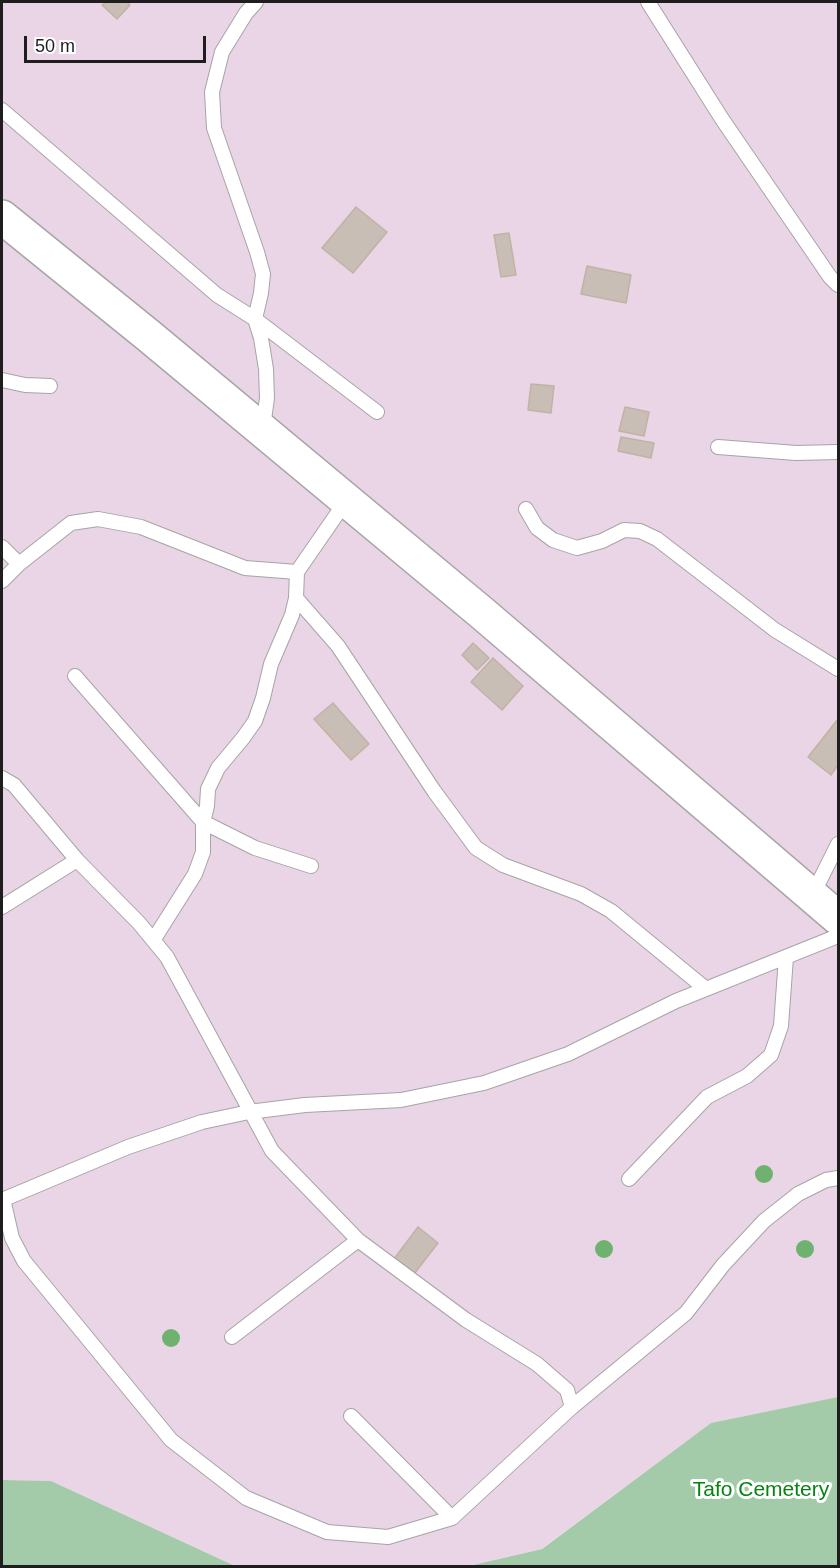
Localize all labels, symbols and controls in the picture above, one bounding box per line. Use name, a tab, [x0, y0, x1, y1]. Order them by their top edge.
scale bar	[27, 24, 208, 62]
text: 50 m	[35, 36, 75, 56]
park label: Tafo Cemetery	[693, 1477, 829, 1503]

